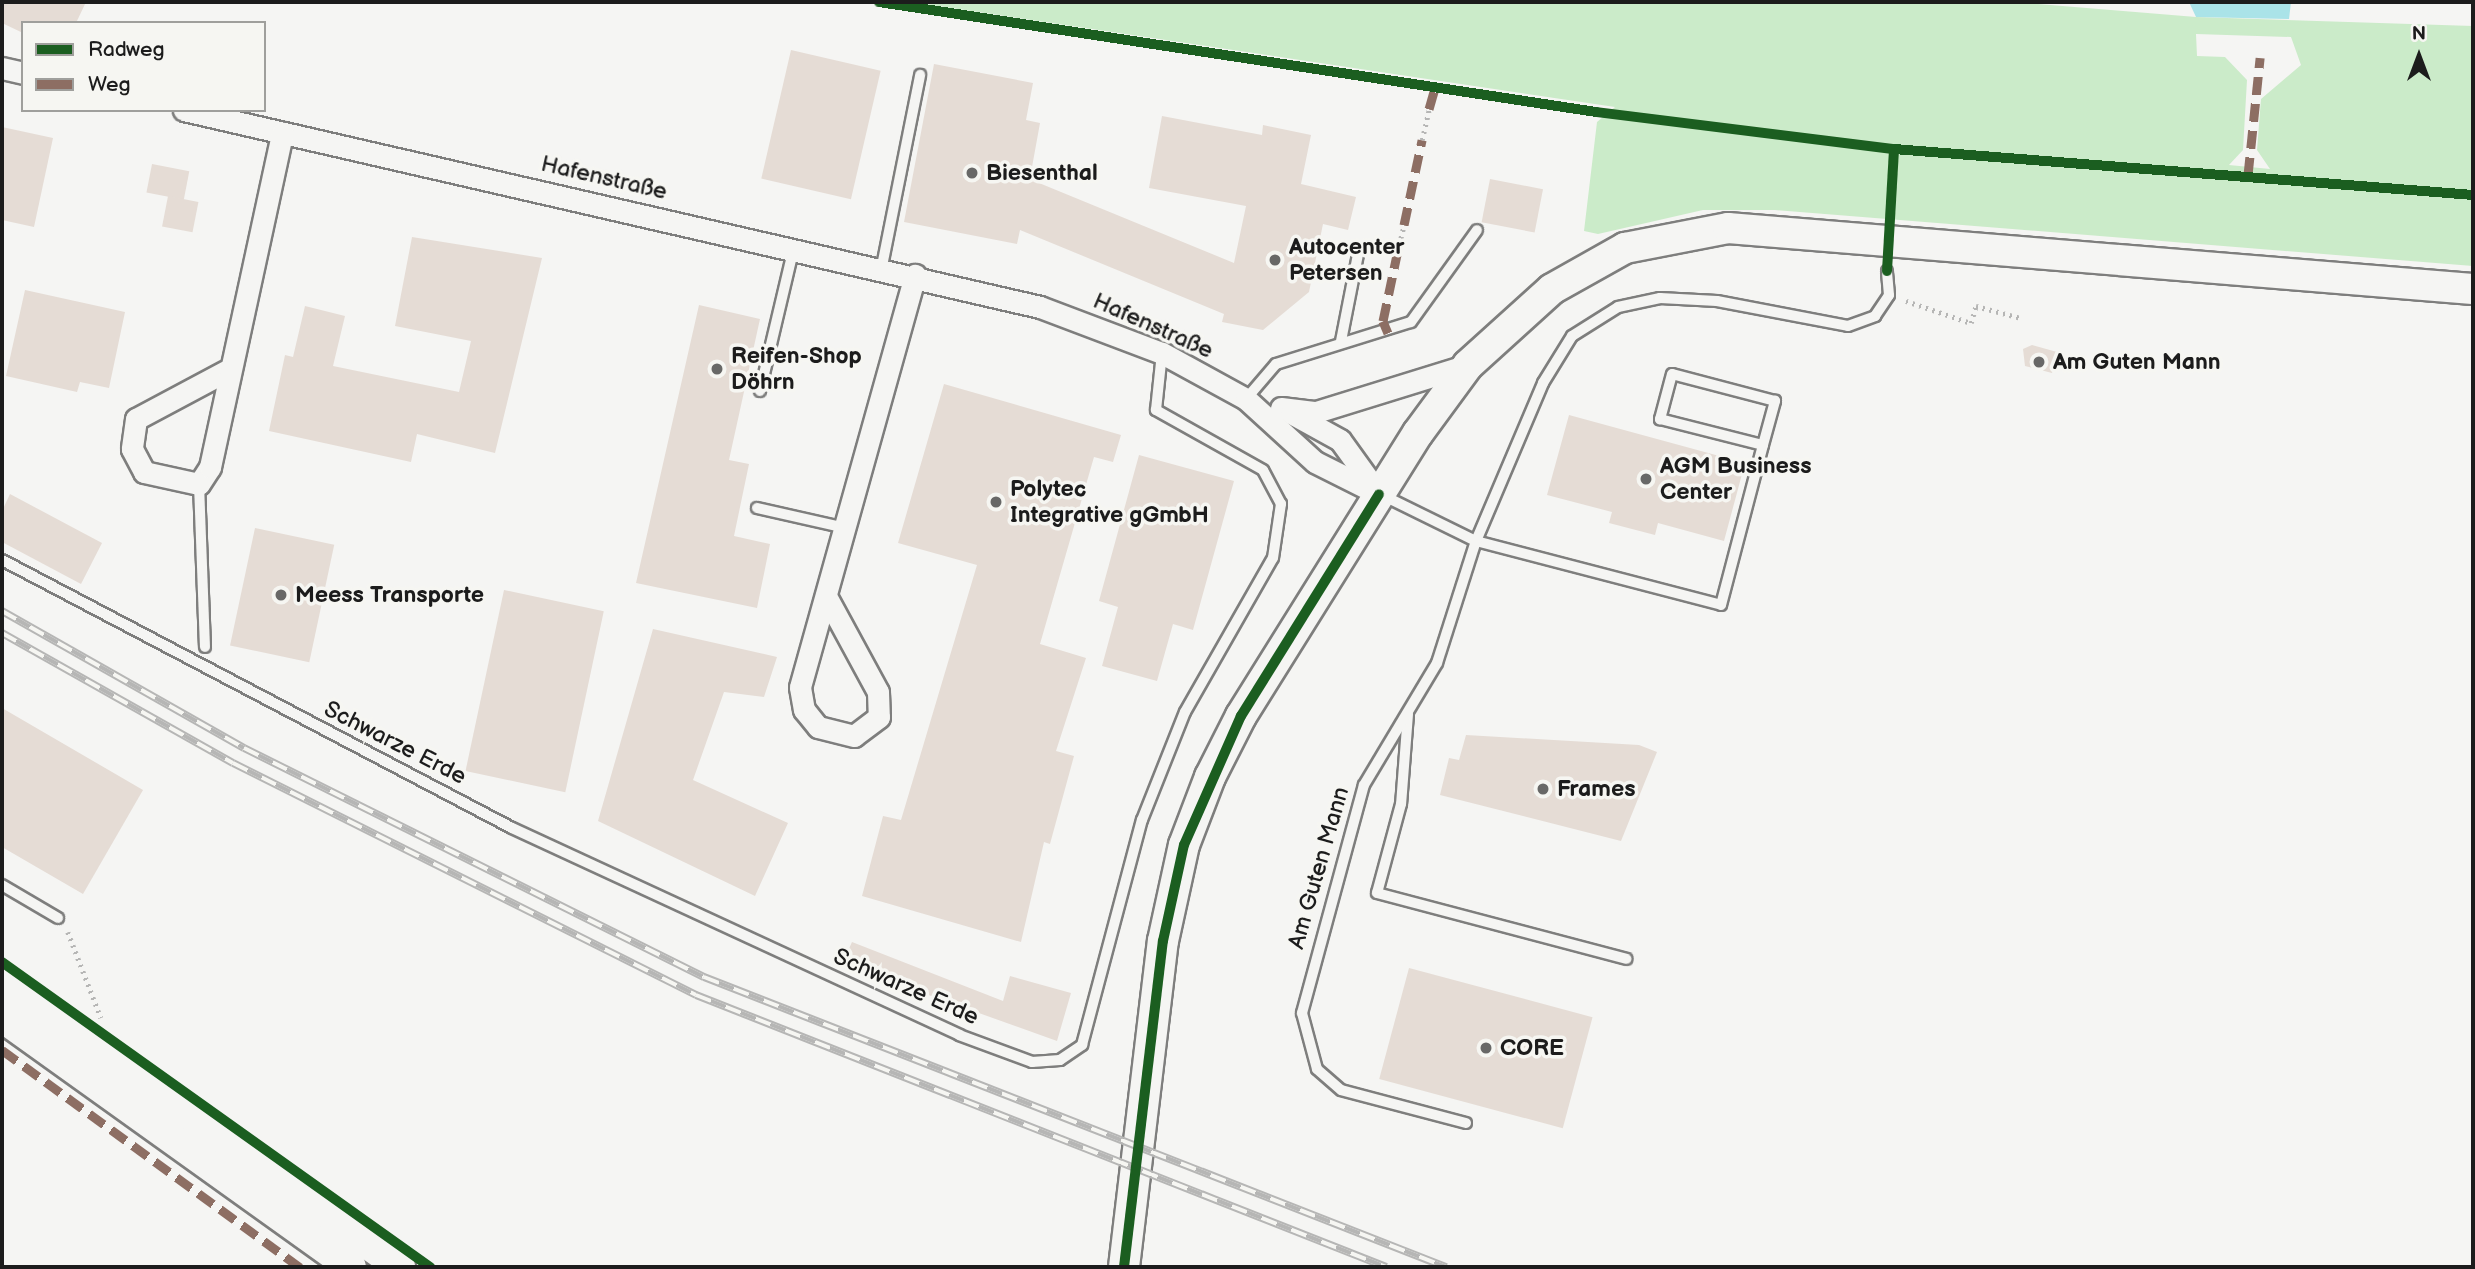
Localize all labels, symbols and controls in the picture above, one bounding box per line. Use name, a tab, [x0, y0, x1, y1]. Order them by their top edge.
legend	[21, 21, 266, 112]
north arrow	[2384, 21, 2454, 91]
text: N	[2412, 23, 2426, 46]
text: Radweg	[88, 37, 165, 62]
text: Weg	[88, 72, 131, 97]
street label: Hafenstraße	[538, 150, 670, 206]
place label: Biesenthal	[986, 159, 1098, 187]
marker: Biesenthal	[964, 165, 980, 181]
place label: Autocenter Petersen	[1289, 233, 1405, 287]
marker: Autocenter Petersen	[1267, 252, 1283, 268]
street label: Hafenstraße	[1089, 287, 1217, 365]
place label: Reifen-Shop Döhrn	[731, 342, 862, 396]
place label: Am Guten Mann	[2053, 348, 2221, 376]
marker: Am Guten Mann	[2031, 354, 2047, 370]
marker: Reifen-Shop Döhrn	[709, 361, 725, 377]
place label: AGM Business Center	[1660, 452, 1811, 506]
marker: AGM Business Center	[1638, 471, 1654, 487]
place label: Polytec Integrative gGmbH	[1010, 475, 1209, 529]
marker: Polytec Integrative gGmbH	[988, 494, 1004, 510]
place label: Meess Transporte	[295, 581, 484, 609]
marker: Meess Transporte	[273, 587, 289, 603]
street label: Schwarze Erde	[319, 695, 471, 791]
place label: Frames	[1557, 775, 1635, 803]
marker: Frames	[1535, 781, 1551, 797]
street label: Am Guten Mann	[1283, 784, 1355, 952]
street label: Schwarze Erde	[829, 943, 983, 1031]
place label: CORE	[1500, 1034, 1564, 1062]
marker: CORE	[1478, 1040, 1494, 1056]

